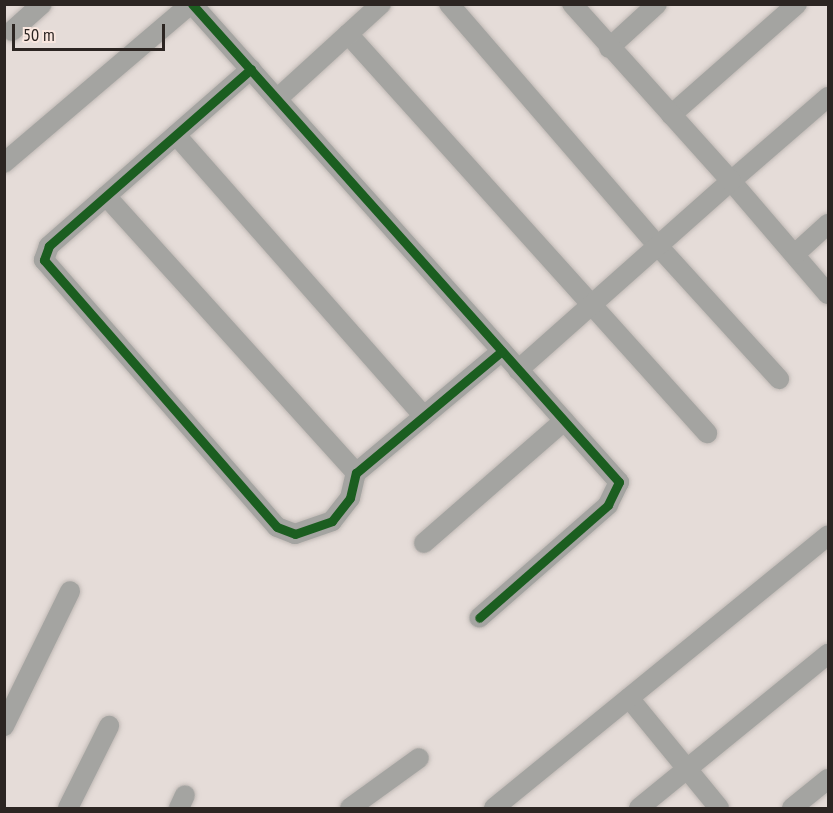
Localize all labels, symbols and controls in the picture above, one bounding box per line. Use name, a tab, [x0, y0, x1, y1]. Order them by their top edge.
scale bar	[15, 12, 168, 50]
text: 50 m	[23, 23, 55, 46]

